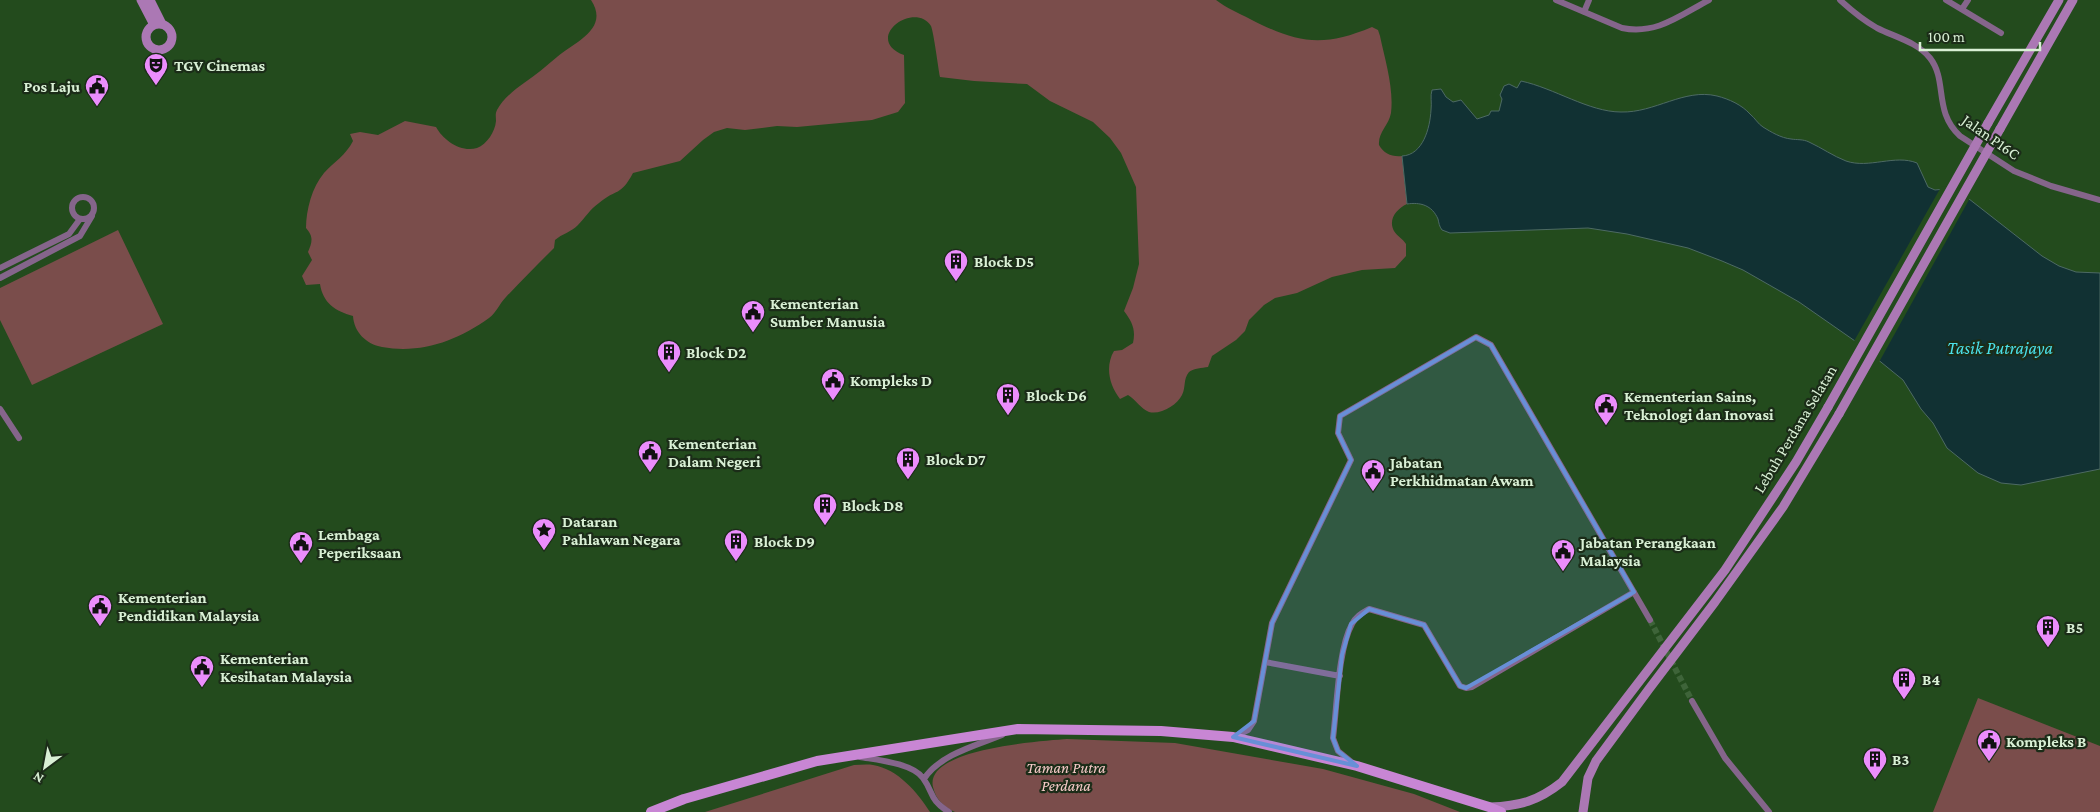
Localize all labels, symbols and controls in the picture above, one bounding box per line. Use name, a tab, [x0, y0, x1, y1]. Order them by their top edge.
scale bar	[1920, 20, 2040, 52]
text: 100 m	[1928, 29, 1965, 45]
theatre icon: TGV Cinemas	[143, 52, 169, 86]
place label: TGV Cinemas	[174, 57, 266, 74]
public building icon: Pos Laju	[84, 73, 110, 107]
place label: Pos Laju	[24, 78, 80, 96]
street label: Jalan P16C	[1957, 110, 2023, 164]
building icon: Block D5	[943, 248, 969, 282]
place label: Block D5	[974, 253, 1034, 270]
place label: Kementerian Sumber Manusia	[770, 295, 885, 330]
public building icon: Kementerian Sumber Manusia	[740, 299, 766, 333]
water label: Tasik Putrajaya	[1947, 338, 2053, 359]
building icon: Block D2	[656, 339, 682, 373]
place label: Block D2	[686, 344, 746, 361]
street label: Lebuh Perdana Selatan	[1750, 362, 1840, 496]
public building icon: Kompleks D	[820, 367, 846, 401]
place label: Kompleks D	[850, 372, 932, 389]
building icon: Block D6	[995, 382, 1021, 416]
place label: Block D6	[1026, 387, 1087, 404]
place label: Kementerian Sains, Teknologi dan Inovasi	[1624, 388, 1774, 423]
public building icon: Kementerian Sains, Teknologi dan Inovasi	[1593, 392, 1619, 426]
place label: Kementerian Dalam Negeri	[668, 435, 761, 470]
public building icon: Kementerian Dalam Negeri	[637, 439, 663, 473]
building icon: Block D7	[895, 446, 921, 480]
place label: Block D7	[926, 451, 986, 468]
place label: Jabatan Perkhidmatan Awam	[1388, 454, 1534, 489]
public building icon: Jabatan Perkhidmatan Awam	[1360, 458, 1386, 492]
building icon: Block D8	[812, 492, 838, 526]
place label: Block D8	[842, 497, 904, 514]
place label: Dataran Pahlawan Negara	[562, 513, 681, 548]
place icon: Dataran Pahlawan Negara	[531, 517, 557, 551]
place label: Lembaga Peperiksaan	[318, 526, 401, 561]
building icon: Block D9	[723, 528, 749, 562]
public building icon: Lembaga Peperiksaan	[288, 530, 314, 564]
place label: Block D9	[754, 533, 815, 550]
place label: Jabatan Perangkaan Malaysia	[1578, 534, 1716, 569]
public building icon: Jabatan Perangkaan Malaysia	[1550, 538, 1576, 572]
place label: Kementerian Pendidikan Malaysia	[118, 589, 260, 624]
public building icon: Kementerian Pendidikan Malaysia	[87, 593, 113, 627]
building icon: B5	[2035, 614, 2061, 648]
place label: B5	[2066, 619, 2083, 636]
place label: Kementerian Kesihatan Malaysia	[220, 650, 352, 685]
public building icon: Kementerian Kesihatan Malaysia	[189, 654, 215, 688]
building icon: B4	[1891, 666, 1917, 700]
place label: B4	[1922, 671, 1940, 688]
public building icon: Kompleks B	[1976, 728, 2002, 762]
place label: Kompleks B	[2006, 733, 2086, 750]
north arrow	[20, 742, 70, 792]
building icon: B3	[1862, 746, 1888, 780]
place label: B3	[1892, 751, 1909, 768]
park label: Taman Putra Perdana	[1026, 759, 1106, 794]
text: N	[29, 768, 46, 787]

